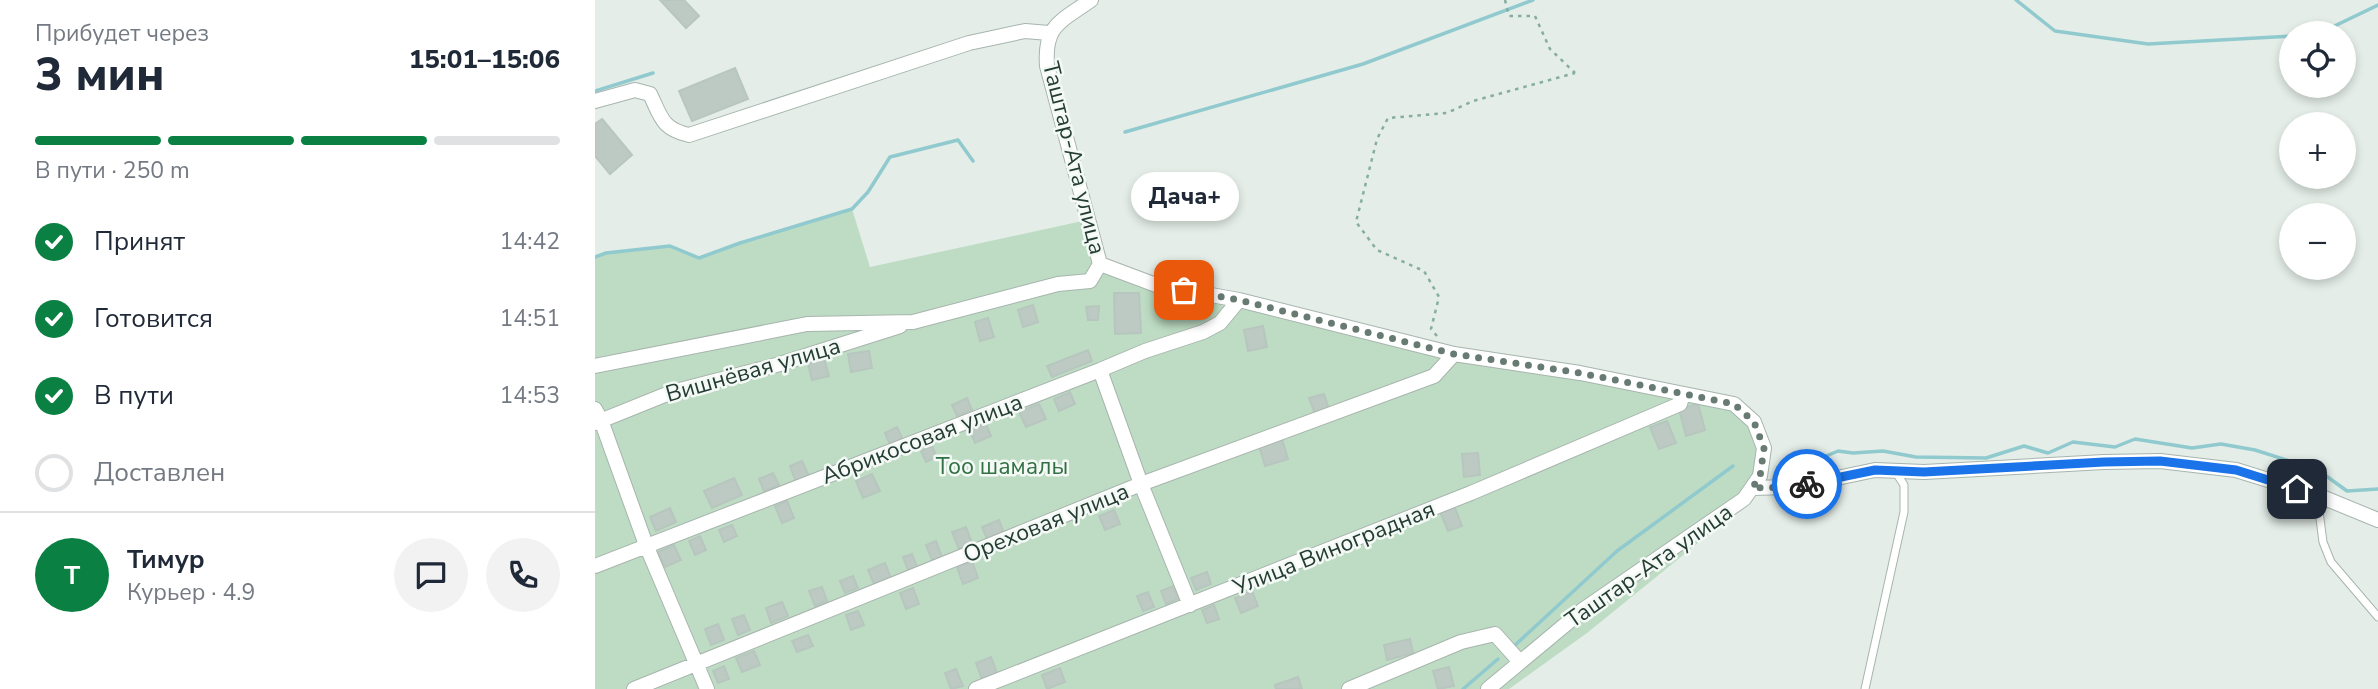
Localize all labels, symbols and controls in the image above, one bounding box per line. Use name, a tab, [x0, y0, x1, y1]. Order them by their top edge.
text: Прибудет через	[35, 18, 209, 49]
map controls	[2279, 21, 2356, 280]
button: locate	[2279, 21, 2356, 98]
text: 15:01–15:06	[409, 42, 560, 77]
text: 3 мин	[35, 43, 164, 106]
street label: Таштар-Ата улица	[1035, 58, 1113, 258]
button: +	[2279, 112, 2356, 189]
text: В пути · 250 m	[35, 155, 190, 186]
callout: Дача+	[1130, 171, 1238, 220]
text: Дача+	[1149, 181, 1221, 212]
button: −	[2279, 203, 2356, 280]
icon: check	[35, 223, 73, 261]
text: Принят	[94, 224, 185, 259]
text: 14:42	[500, 226, 560, 257]
pin	[1154, 260, 1214, 320]
icon: bag	[1165, 271, 1203, 309]
icon: check	[35, 300, 73, 338]
text: Готовится	[94, 301, 213, 336]
text: 14:51	[500, 303, 560, 334]
street label: Вишнёвая улица	[662, 330, 844, 410]
icon: check	[35, 377, 73, 415]
text: В пути	[94, 378, 174, 413]
text: 14:53	[500, 380, 560, 411]
street label: Абрикосовая улица	[817, 386, 1027, 492]
courier	[1772, 449, 1842, 519]
park label: Тоо шамалы	[936, 451, 1068, 482]
text: Доставлен	[94, 455, 225, 490]
pin	[2267, 459, 2327, 519]
icon: bike	[1788, 465, 1826, 503]
icon: home	[2278, 470, 2316, 508]
street label: Ореховая улица	[959, 476, 1133, 570]
street label: Улица Виноградная	[1228, 493, 1440, 603]
street label: Таштар-Ата улица	[1559, 497, 1739, 635]
button: chat	[394, 538, 468, 612]
button: phone	[486, 538, 560, 612]
text: Тимур	[127, 542, 205, 577]
text: Т	[64, 558, 80, 593]
text: Курьер · 4.9	[127, 577, 255, 608]

